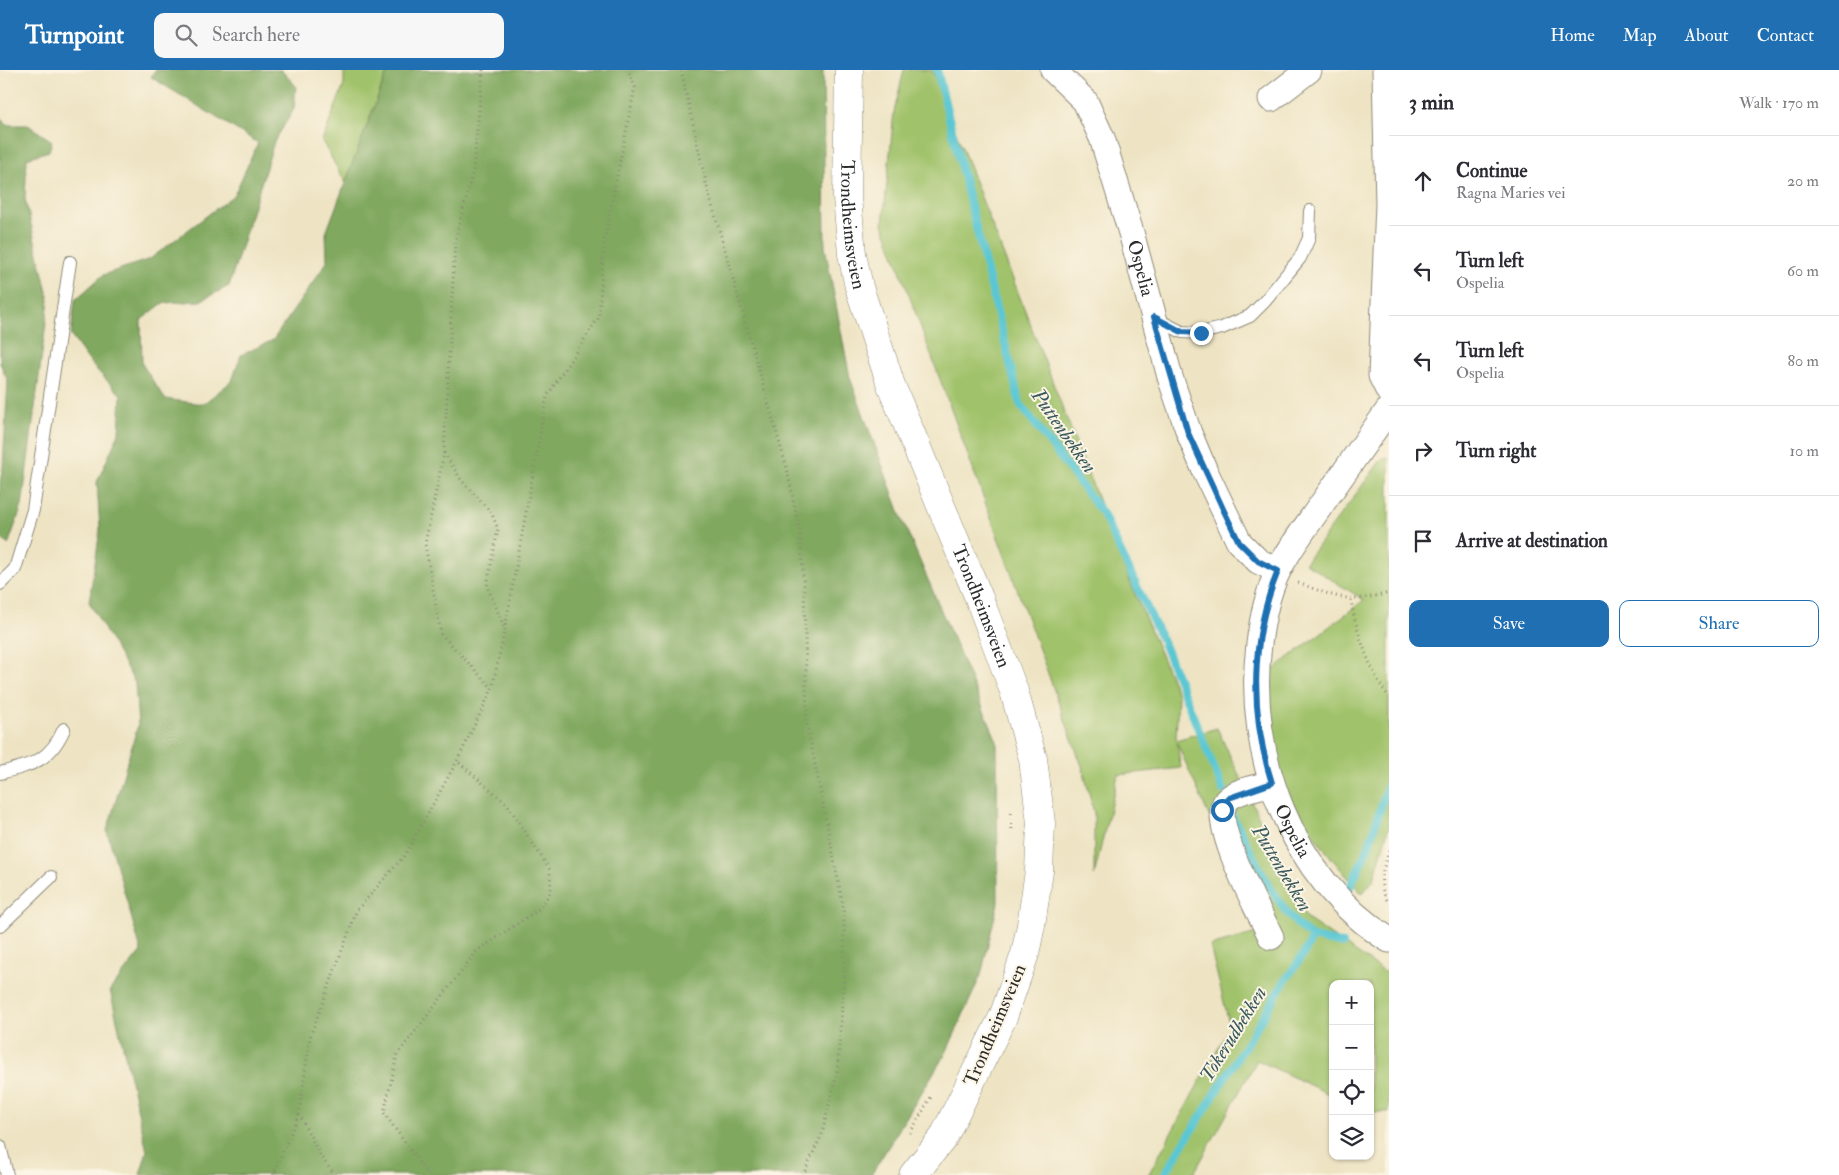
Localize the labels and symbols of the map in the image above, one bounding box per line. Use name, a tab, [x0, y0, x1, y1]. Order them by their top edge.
street label: Trondheimsveien	[835, 160, 871, 292]
street label: Ospelia	[1122, 237, 1160, 299]
route end	[1190, 322, 1213, 345]
water label: Puttenbekken	[1025, 383, 1102, 478]
street label: Trondheimsveien	[946, 541, 1016, 671]
route start	[1211, 799, 1234, 822]
street label: Ospelia	[1269, 800, 1316, 863]
water label: Puttenbekken	[1246, 819, 1318, 916]
street label: Trondheimsveien	[959, 960, 1032, 1090]
water label: Tokerudbekken	[1194, 982, 1272, 1086]

